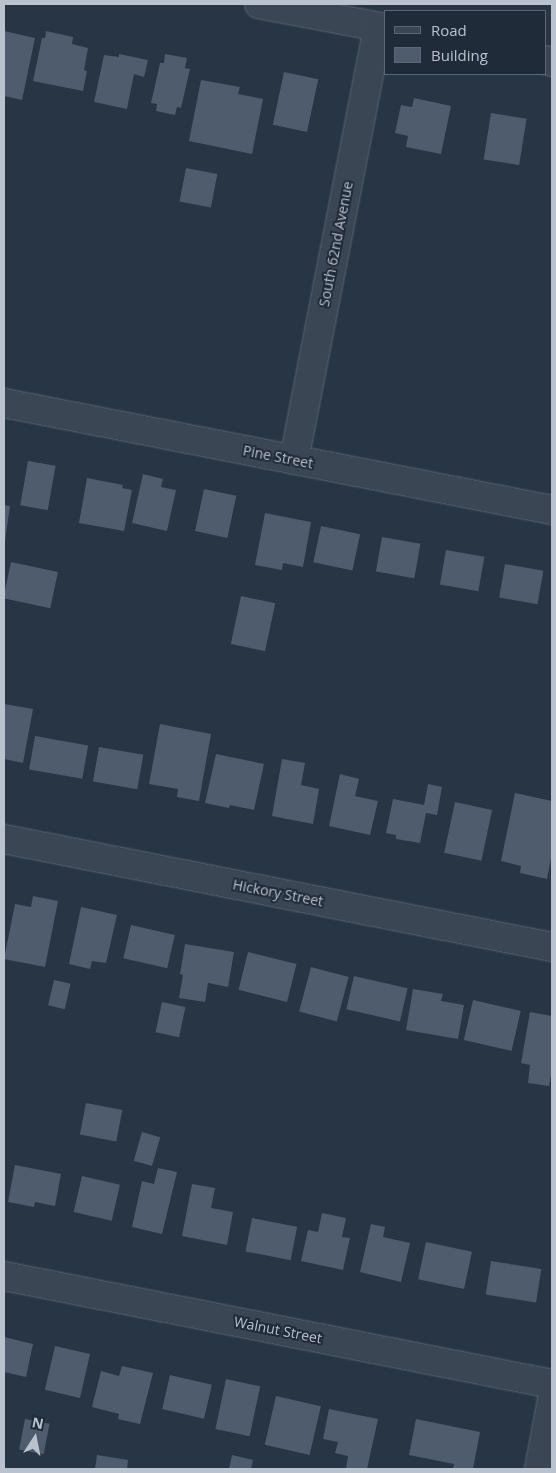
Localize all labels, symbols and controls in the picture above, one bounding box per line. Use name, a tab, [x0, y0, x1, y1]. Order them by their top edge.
legend	[384, 10, 546, 75]
text: Road	[431, 20, 467, 40]
text: Building	[431, 45, 488, 65]
street label: South 62nd Avenue	[316, 180, 356, 308]
street label: Pine Street	[241, 442, 315, 472]
street label: Hickory Street	[231, 876, 325, 910]
street label: Walnut Street	[233, 1313, 323, 1347]
text: N	[31, 1412, 45, 1433]
north arrow	[10, 1413, 60, 1463]

